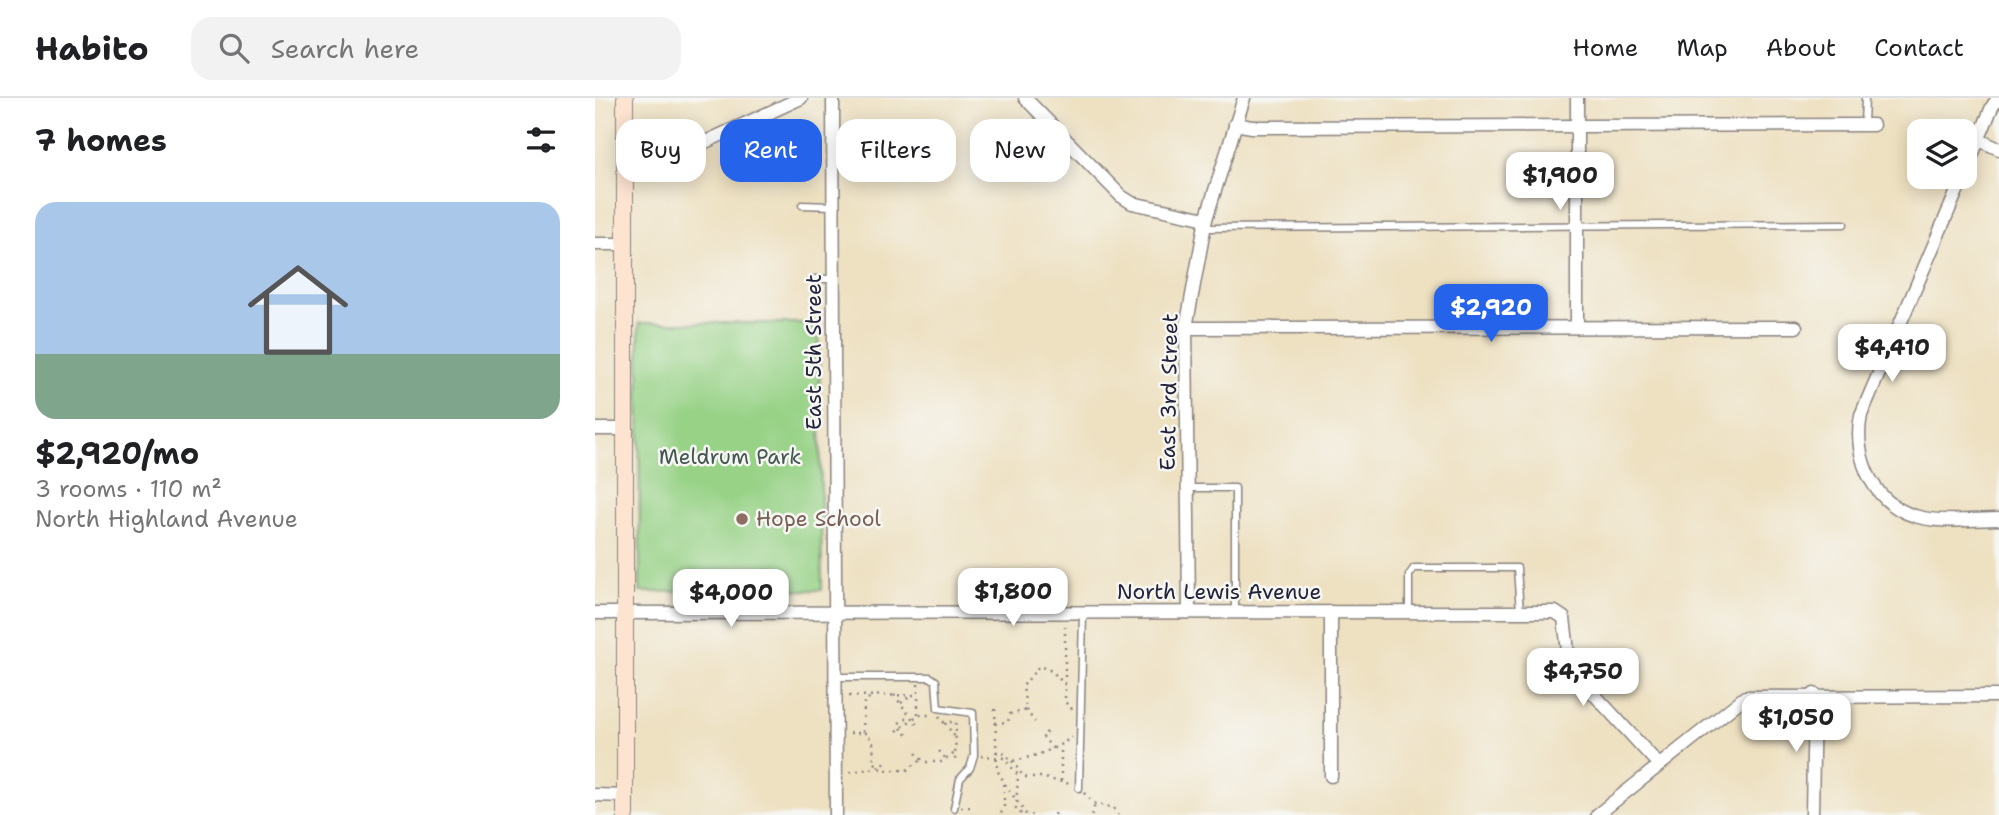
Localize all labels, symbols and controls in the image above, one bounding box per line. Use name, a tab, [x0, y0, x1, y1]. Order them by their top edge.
search box	[191, 17, 681, 80]
text: Habito	[35, 26, 149, 71]
icon: search	[215, 29, 253, 67]
text: Search here	[271, 31, 419, 66]
text: Home	[1572, 32, 1638, 64]
text: Map	[1676, 32, 1728, 64]
text: About	[1766, 32, 1836, 64]
text: Contact	[1874, 32, 1964, 64]
chip: Buy	[616, 119, 706, 182]
chip: Rent	[720, 119, 822, 182]
chip: Filters	[836, 119, 956, 182]
chip: New	[970, 119, 1070, 182]
map controls	[1907, 119, 1977, 189]
button: layers	[1907, 119, 1977, 189]
text: 7 homes	[35, 120, 167, 161]
icon: filters	[522, 121, 560, 159]
pin: $1,900	[1503, 152, 1617, 212]
text: $1,900	[1522, 160, 1598, 190]
icon: home	[235, 247, 361, 373]
street label: East 5th Street	[800, 274, 828, 430]
pin: $2,920	[1434, 285, 1548, 344]
text: $2,920	[1450, 292, 1532, 322]
street label: East 3rd Street	[1154, 313, 1184, 471]
pin: $4,410	[1835, 324, 1949, 384]
text: $4,410	[1854, 332, 1930, 362]
text: $2,920/mo	[35, 433, 199, 474]
park label: Meldrum Park	[659, 443, 801, 471]
text: 3 rooms · 110 m²	[35, 474, 222, 504]
text: North Highland Avenue	[35, 504, 298, 534]
place label: Hope School	[756, 505, 882, 533]
marker: Hope School	[734, 511, 750, 527]
pin: $1,800	[956, 568, 1070, 628]
pin: $4,000	[674, 570, 788, 629]
text: $1,800	[974, 576, 1052, 606]
text: $4,000	[689, 577, 773, 607]
street label: North Lewis Avenue	[1117, 578, 1321, 606]
pin: $4,750	[1526, 648, 1640, 708]
text: $4,750	[1543, 656, 1623, 686]
pin: $1,050	[1739, 694, 1853, 754]
text: $1,050	[1758, 702, 1834, 732]

